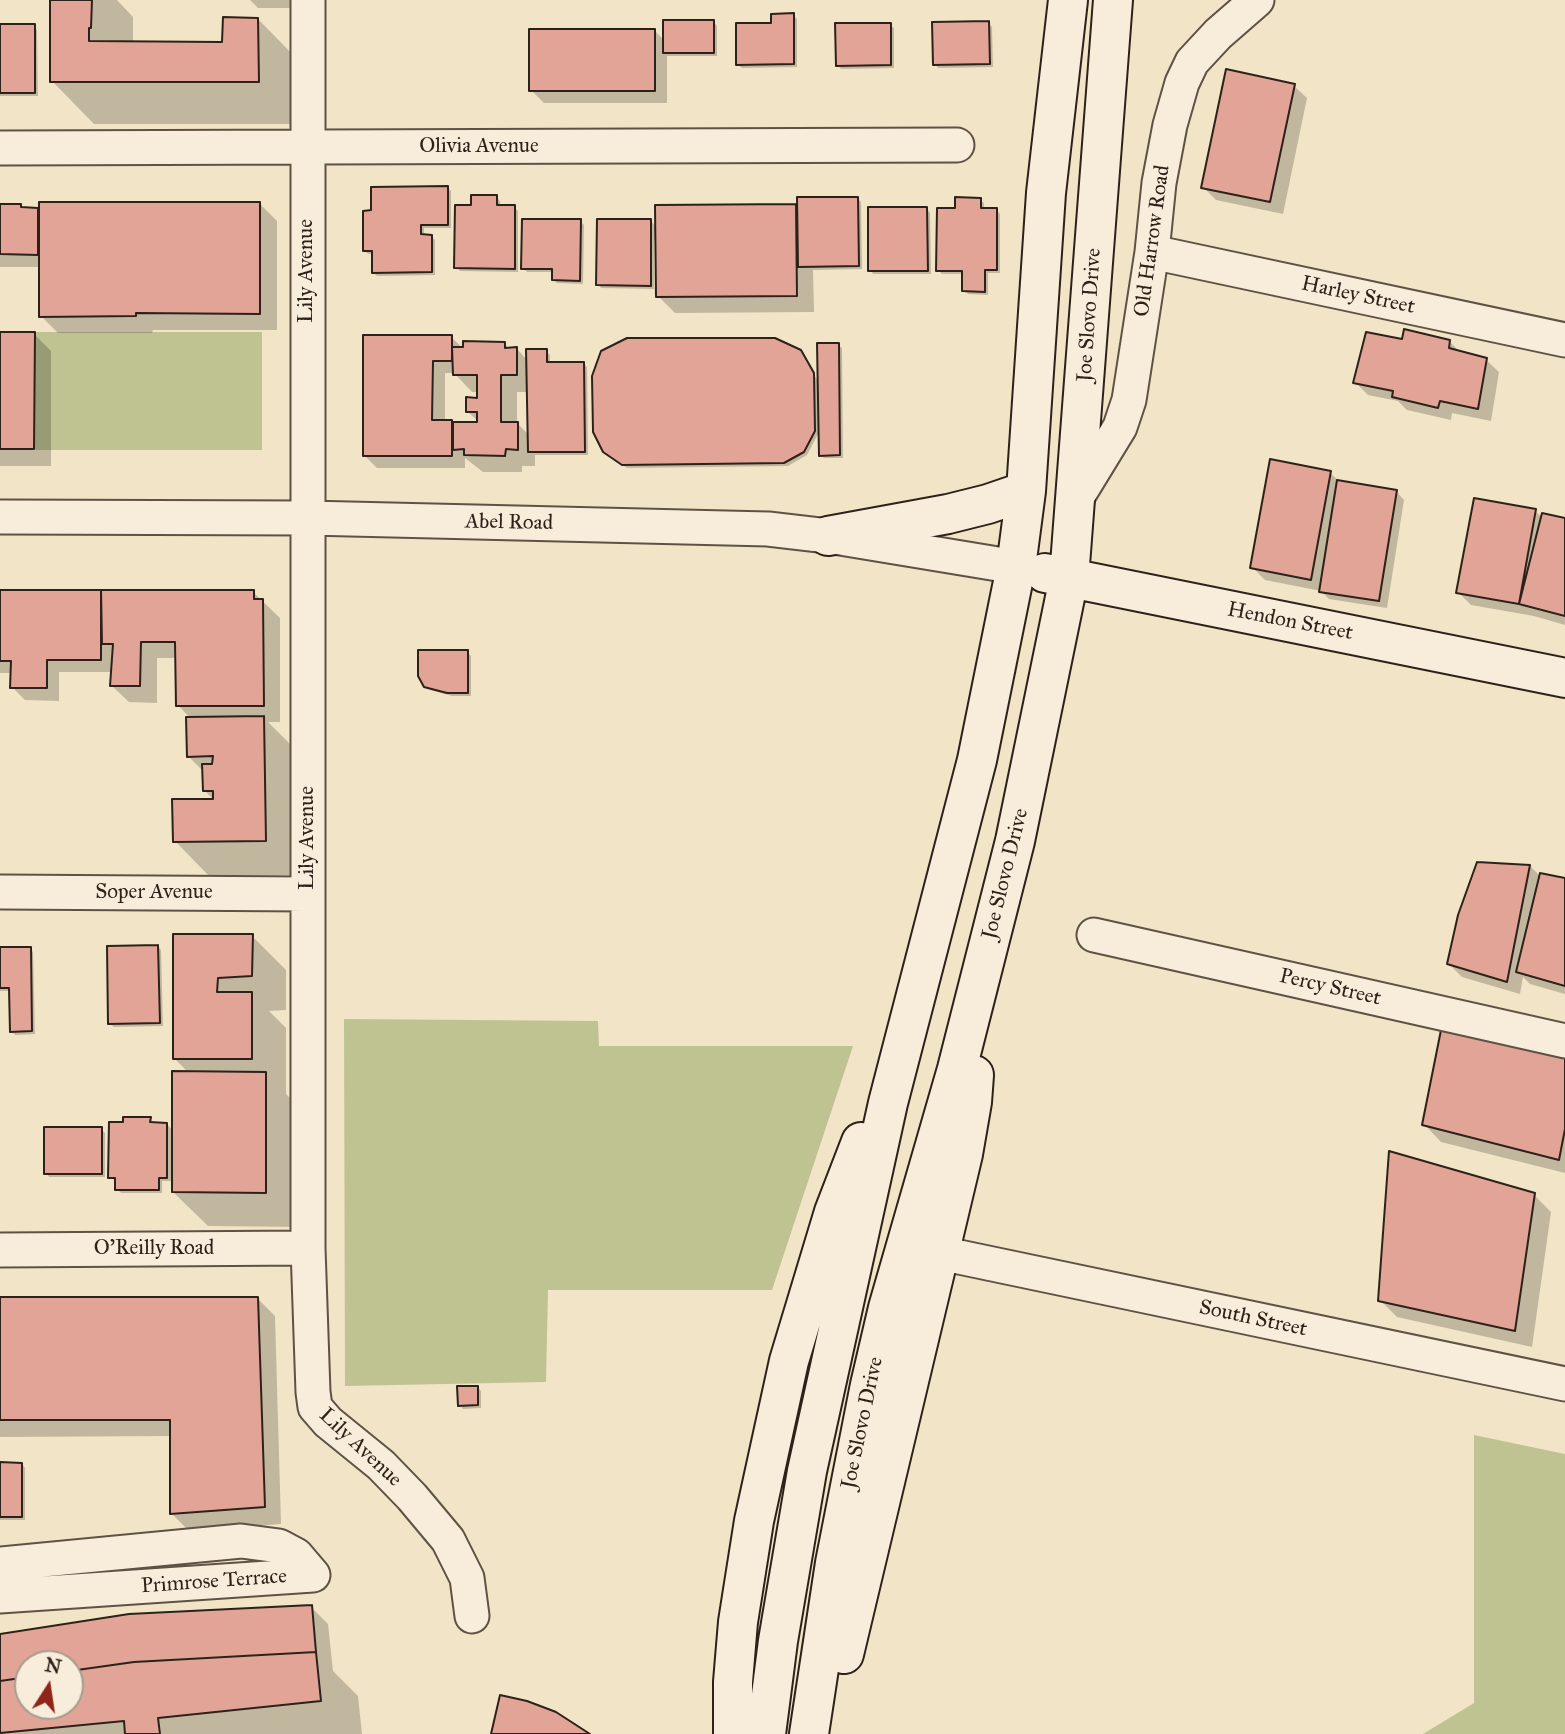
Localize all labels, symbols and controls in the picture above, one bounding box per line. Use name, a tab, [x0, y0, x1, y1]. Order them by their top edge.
street label: Olivia Avenue	[419, 134, 539, 160]
street label: Old Harrow Road	[1130, 163, 1176, 319]
street label: Lily Avenue	[294, 219, 320, 323]
street label: Joe Slovo Drive	[1073, 247, 1107, 383]
street label: Harley Street	[1299, 272, 1417, 320]
street label: Abel Road	[465, 510, 553, 536]
street label: Hendon Street	[1225, 597, 1355, 647]
street label: Lily Avenue	[295, 786, 321, 890]
street label: Joe Slovo Drive	[978, 806, 1034, 942]
street label: Soper Avenue	[95, 880, 213, 906]
street label: Percy Street	[1277, 964, 1383, 1012]
street label: O'Reilly Road	[94, 1236, 214, 1262]
street label: South Street	[1197, 1295, 1309, 1343]
street label: Joe Slovo Drive	[837, 1355, 889, 1491]
street label: Lily Avenue	[313, 1403, 407, 1493]
street label: Primrose Terrace	[140, 1564, 288, 1600]
north arrow	[14, 1650, 84, 1720]
text: N	[43, 1653, 63, 1679]

